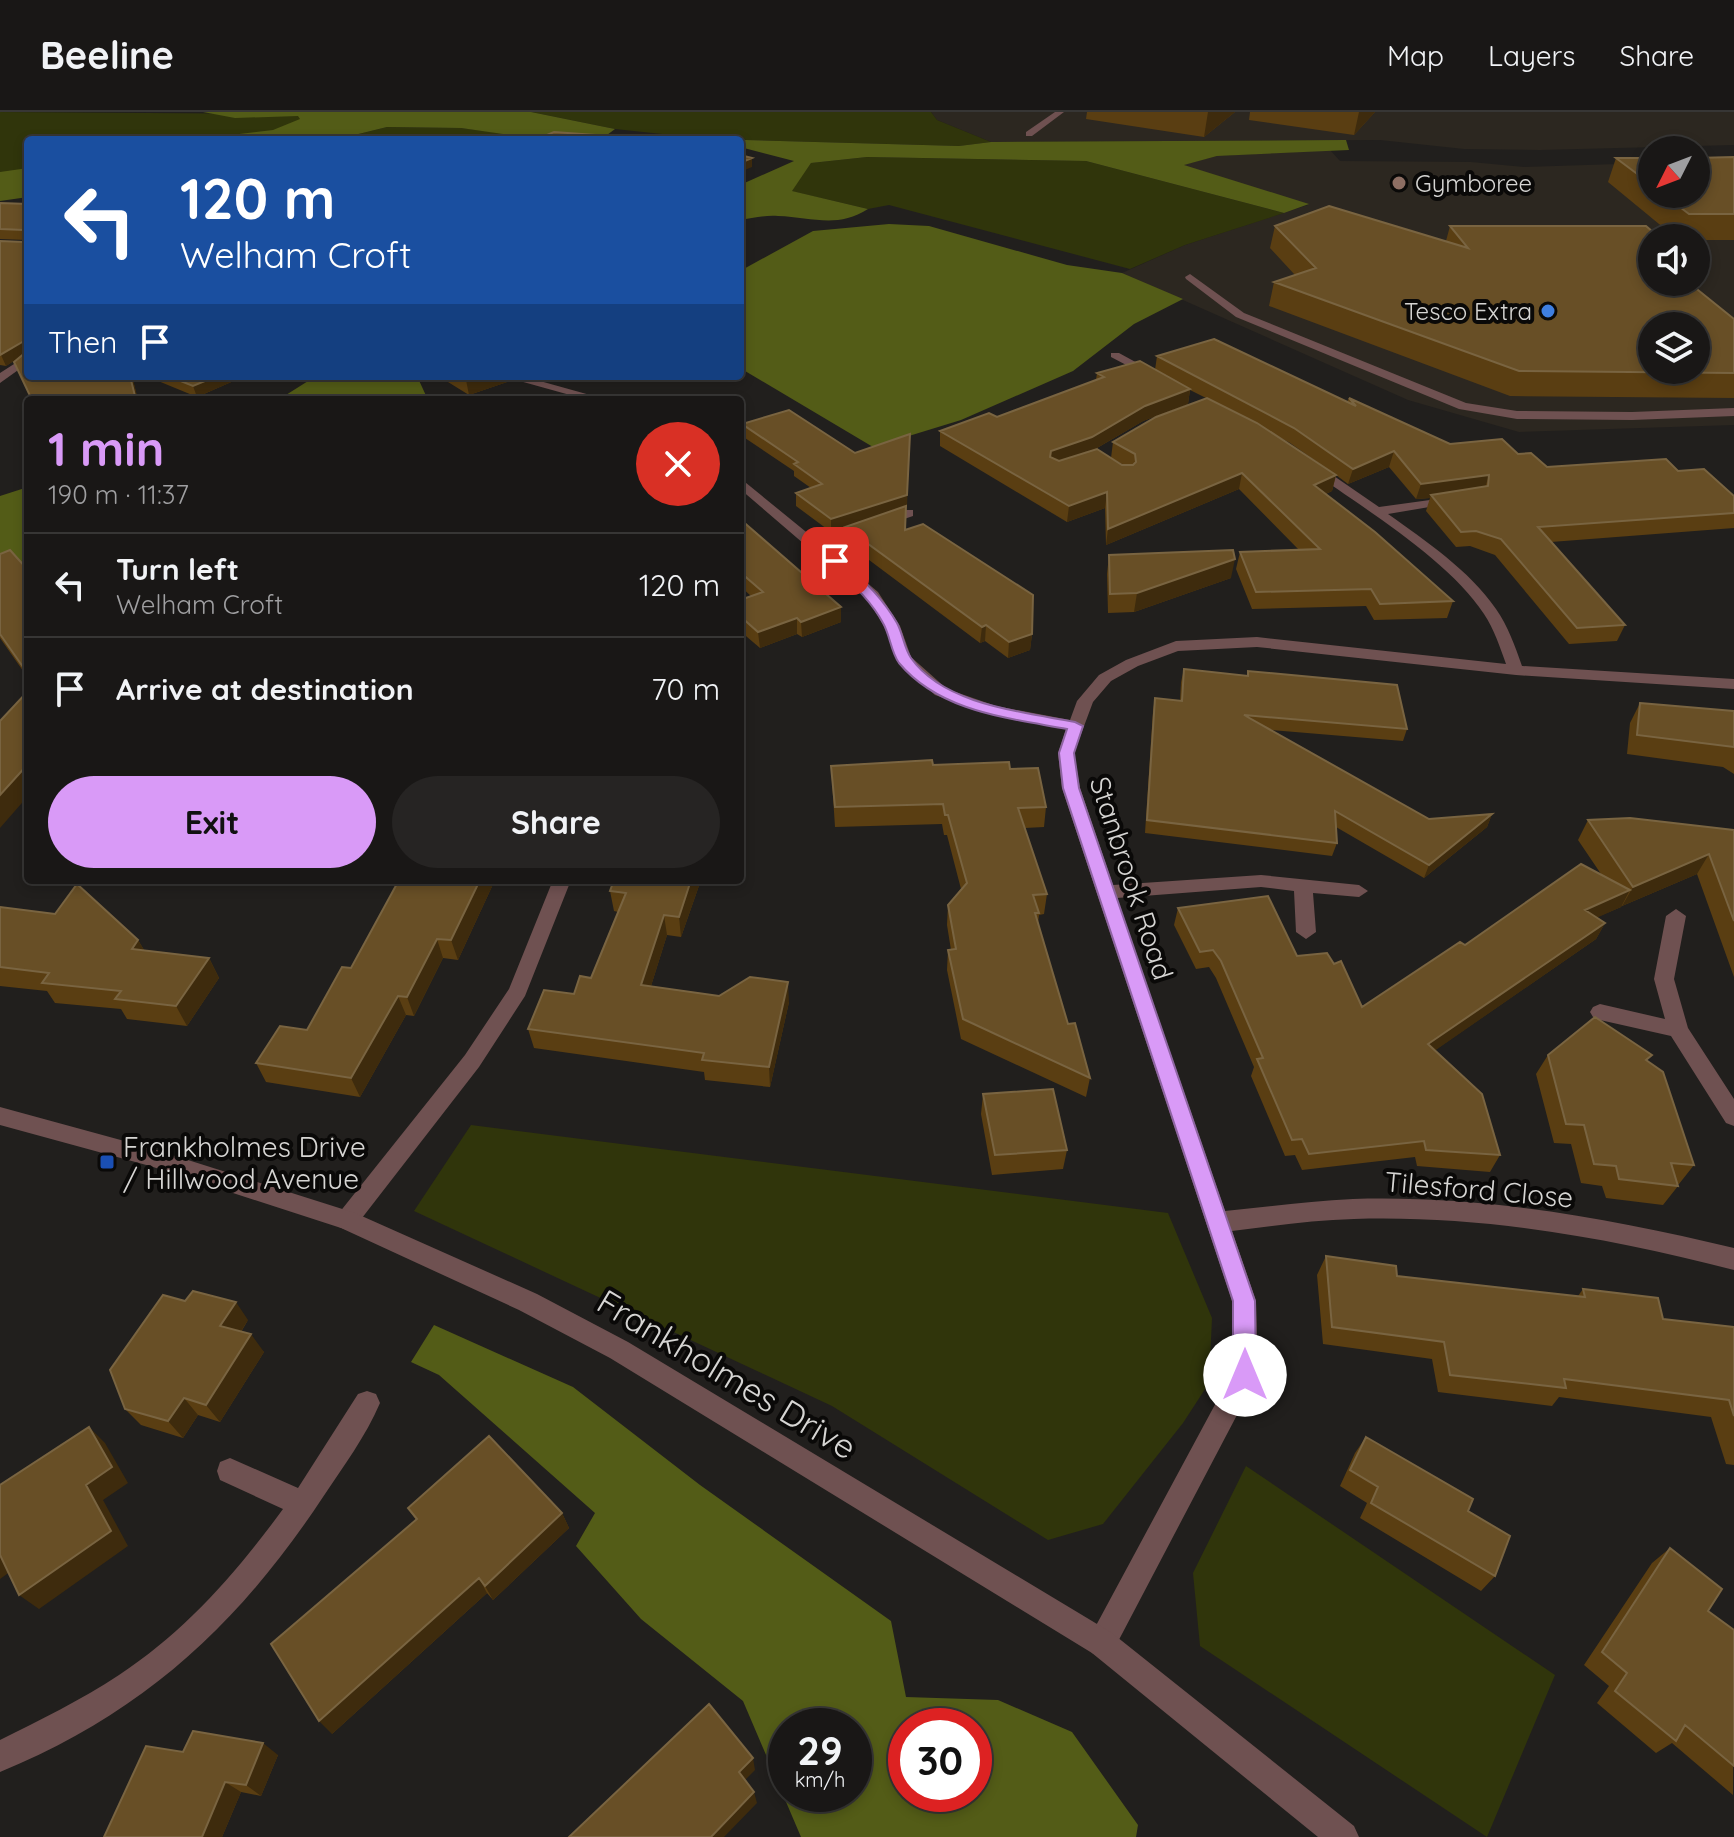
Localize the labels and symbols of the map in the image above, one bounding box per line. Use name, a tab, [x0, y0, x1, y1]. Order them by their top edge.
north arrow	[1638, 136, 1710, 208]
place label: Gymboree	[1415, 168, 1532, 198]
marker: Gymboree	[1390, 174, 1408, 192]
place label: Tesco Extra	[1404, 296, 1532, 326]
marker: Tesco Extra	[1539, 302, 1557, 320]
pin	[801, 527, 869, 595]
street label: Stanbrook Road	[1083, 772, 1181, 984]
place label: Frankholmes Drive / Hillwood Avenue	[123, 1129, 366, 1196]
marker: Frankholmes Drive / Hillwood Avenue	[98, 1153, 116, 1171]
street label: Tilesford Close	[1383, 1163, 1575, 1215]
street label: Frankholmes Drive	[590, 1280, 864, 1468]
position arrow	[1203, 1333, 1287, 1417]
speed limit sign: 30	[888, 1708, 992, 1812]

